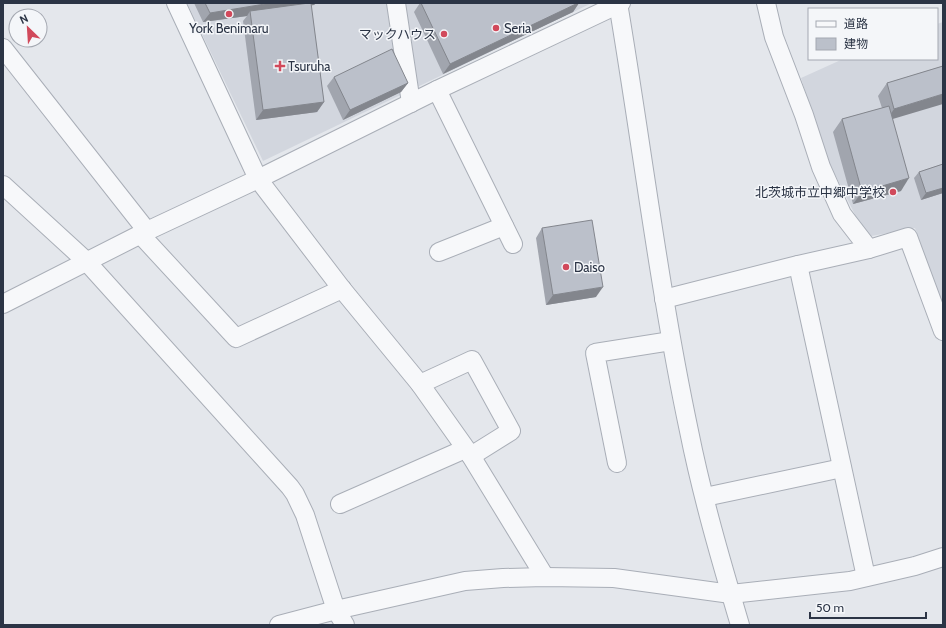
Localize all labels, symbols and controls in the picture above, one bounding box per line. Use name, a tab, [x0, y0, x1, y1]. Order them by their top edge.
north arrow	[8, 8, 48, 48]
legend	[808, 8, 938, 60]
marker: York Benimaru	[224, 9, 234, 19]
text: N	[17, 11, 30, 27]
text: 道路	[844, 16, 868, 31]
place label: York Benimaru	[188, 20, 269, 36]
place label: Seria	[504, 20, 532, 36]
marker: Seria	[491, 23, 501, 33]
place label: マックハウス	[359, 26, 436, 42]
marker: マックハウス	[439, 29, 449, 39]
text: 建物	[844, 36, 868, 51]
place label: Tsuruha	[288, 58, 331, 74]
marker: Tsuruha	[275, 61, 285, 71]
place label: 北茨城市立中郷中学校	[755, 184, 885, 200]
marker: 北茨城市立中郷中学校	[888, 187, 898, 197]
place label: Daiso	[574, 259, 605, 275]
marker: Daiso	[561, 262, 571, 272]
scale bar	[810, 594, 926, 620]
text: 50 m	[816, 600, 844, 615]

